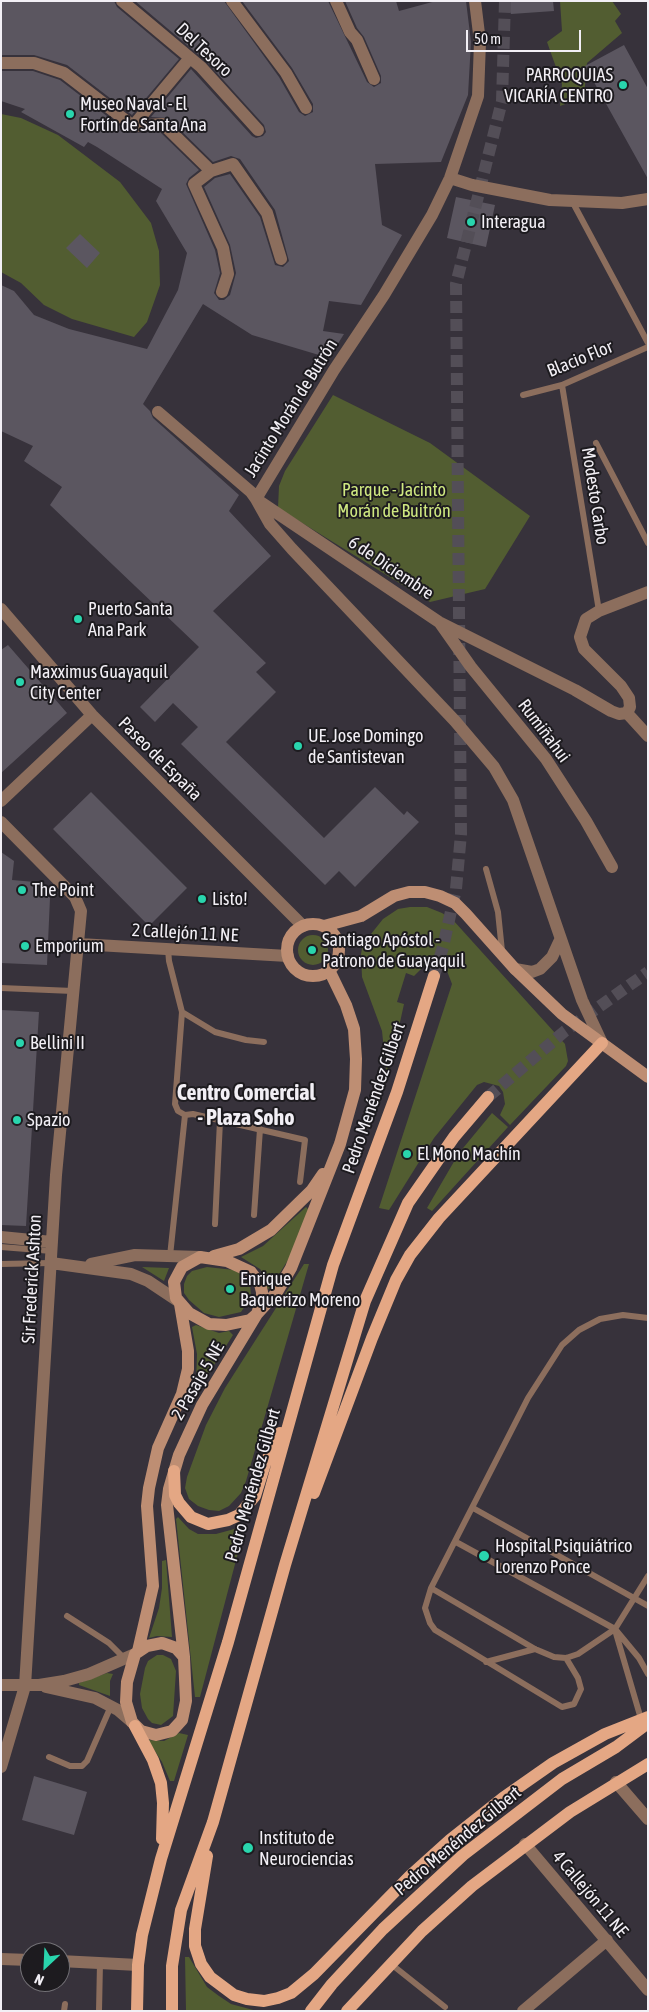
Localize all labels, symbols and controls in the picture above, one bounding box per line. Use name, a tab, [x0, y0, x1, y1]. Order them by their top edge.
street label: Del Tesoro	[171, 19, 237, 81]
scale bar	[469, 20, 584, 52]
text: 50 m	[474, 30, 501, 47]
place label: PARROQUIAS VICARÍA CENTRO	[504, 64, 613, 106]
marker: PARROQUIAS VICARÍA CENTRO	[617, 79, 629, 91]
place label: Museo Naval - El Fortín de Santa Ana	[80, 93, 207, 136]
marker: Museo Naval - El Fortín de Santa Ana	[64, 108, 76, 120]
place label: Interagua	[481, 211, 546, 233]
marker: Interagua	[465, 216, 477, 228]
street label: Jacinto Morán de Butrón	[240, 335, 342, 481]
street label: Blacio Flor	[544, 336, 616, 382]
street label: Modesto Carbo	[577, 446, 613, 546]
park label: Parque - Jacinto Morán de Buitrón	[337, 479, 451, 522]
street label: 6 de Diciembre	[344, 532, 438, 604]
place label: Puerto Santa Ana Park	[88, 598, 173, 640]
marker: Puerto Santa Ana Park	[72, 613, 84, 625]
place label: Maxximus Guayaquil City Center	[30, 661, 168, 704]
marker: Maxximus Guayaquil City Center	[14, 676, 26, 688]
street label: Rumiñahui	[513, 695, 575, 767]
street label: Paseo de España	[114, 713, 206, 805]
place label: UE. Jose Domingo de Santistevan	[308, 725, 423, 768]
marker: UE. Jose Domingo de Santistevan	[292, 740, 304, 752]
place label: The Point	[32, 879, 94, 901]
marker: The Point	[16, 884, 28, 896]
place label: Listo!	[212, 888, 248, 910]
marker: Listo!	[196, 893, 208, 905]
street label: 2 Callejón 11 NE	[131, 919, 239, 947]
place label: Santiago Apóstol - Patrono de Guayaquil	[322, 929, 465, 972]
place label: Emporium	[35, 935, 104, 957]
marker: Emporium	[19, 940, 31, 952]
marker: Santiago Apóstol - Patrono de Guayaquil	[306, 944, 318, 956]
street label: Pedro Menéndez Gilbert	[338, 1020, 410, 1176]
place label: Bellini II	[30, 1032, 85, 1054]
marker: Bellini II	[14, 1037, 26, 1049]
district label: Centro Comercial - Plaza Soho	[177, 1080, 315, 1132]
place label: Spazio	[27, 1109, 71, 1131]
marker: Spazio	[11, 1114, 23, 1126]
place label: El Mono Machín	[417, 1143, 521, 1165]
marker: El Mono Machín	[401, 1148, 413, 1160]
street label: Sir Frederick Ashton	[18, 1214, 46, 1344]
place label: Enrique Baquerizo Moreno	[240, 1268, 360, 1310]
marker: Enrique Baquerizo Moreno	[224, 1283, 236, 1295]
street label: 2 Pasaje 5 NE	[167, 1338, 229, 1424]
street label: Pedro Menéndez Gilbert	[221, 1406, 285, 1564]
place label: Hospital Psiquiátrico Lorenzo Ponce	[495, 1535, 633, 1578]
marker: Hospital Psiquiátrico Lorenzo Ponce	[477, 1549, 491, 1563]
street label: Pedro Menéndez Gilbert	[390, 1782, 526, 1900]
place label: Instituto de Neurociencias	[259, 1827, 353, 1870]
marker: Instituto de Neurociencias	[241, 1841, 255, 1855]
street label: 4 Callejón 11 NE	[548, 1846, 632, 1942]
north arrow	[20, 1942, 70, 1992]
text: N	[32, 1971, 46, 1989]

